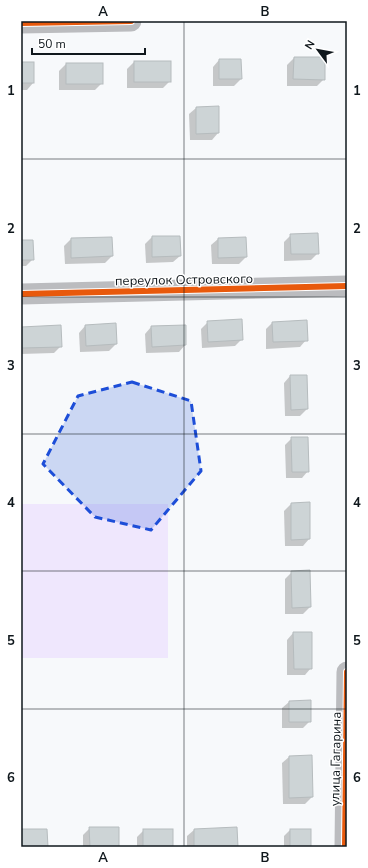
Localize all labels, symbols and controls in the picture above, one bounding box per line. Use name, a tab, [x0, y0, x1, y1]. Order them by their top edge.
text: A	[98, 3, 108, 21]
text: B	[261, 3, 270, 21]
scale bar	[32, 30, 145, 56]
north arrow	[298, 30, 338, 70]
text: 50 m	[38, 36, 66, 52]
text: N	[301, 37, 318, 52]
text: 1	[7, 82, 15, 100]
text: 1	[353, 82, 361, 100]
text: 2	[7, 220, 15, 238]
text: 2	[353, 220, 361, 238]
street label: переулок Островского	[115, 270, 253, 290]
text: 3	[7, 357, 15, 375]
text: 3	[353, 357, 361, 375]
text: 4	[7, 494, 15, 512]
text: 4	[353, 494, 361, 512]
text: 5	[7, 632, 15, 650]
text: 5	[353, 632, 361, 650]
street label: улица Гагарина	[326, 712, 346, 806]
text: 6	[7, 769, 15, 787]
text: 6	[353, 769, 361, 787]
text: A	[98, 849, 108, 867]
text: B	[261, 849, 270, 867]

